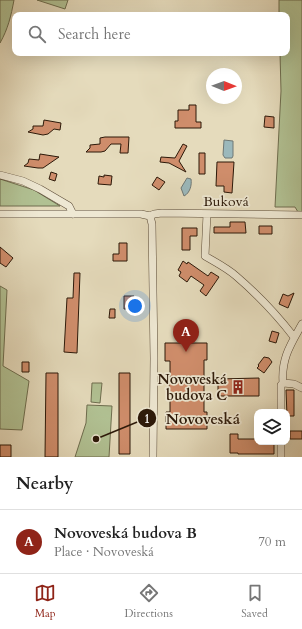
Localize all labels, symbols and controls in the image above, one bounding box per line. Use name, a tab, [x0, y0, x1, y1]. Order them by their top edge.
search box	[12, 12, 290, 56]
icon: search	[26, 23, 48, 45]
text: Search here	[58, 24, 131, 44]
north arrow	[206, 68, 242, 104]
street label: Buková	[203, 192, 249, 211]
your location	[125, 296, 145, 316]
pin: A	[173, 319, 199, 352]
place label: Novoveská budova C	[158, 370, 227, 405]
building icon: Novoveská budova C	[230, 379, 246, 395]
callout: Novoveská	[137, 405, 248, 432]
text: Novoveská	[166, 409, 241, 429]
map controls	[254, 409, 290, 445]
button: layers	[254, 409, 290, 445]
text: 1	[144, 411, 150, 427]
text: Nearby	[16, 472, 73, 495]
text: Novoveská budova B	[54, 523, 197, 543]
text: A	[24, 533, 34, 551]
text: 70 m	[258, 533, 286, 551]
text: Place · Novoveská	[54, 543, 154, 561]
tab: Map	[34, 582, 56, 621]
tab: Directions	[124, 582, 173, 621]
tab: Saved	[241, 582, 268, 621]

